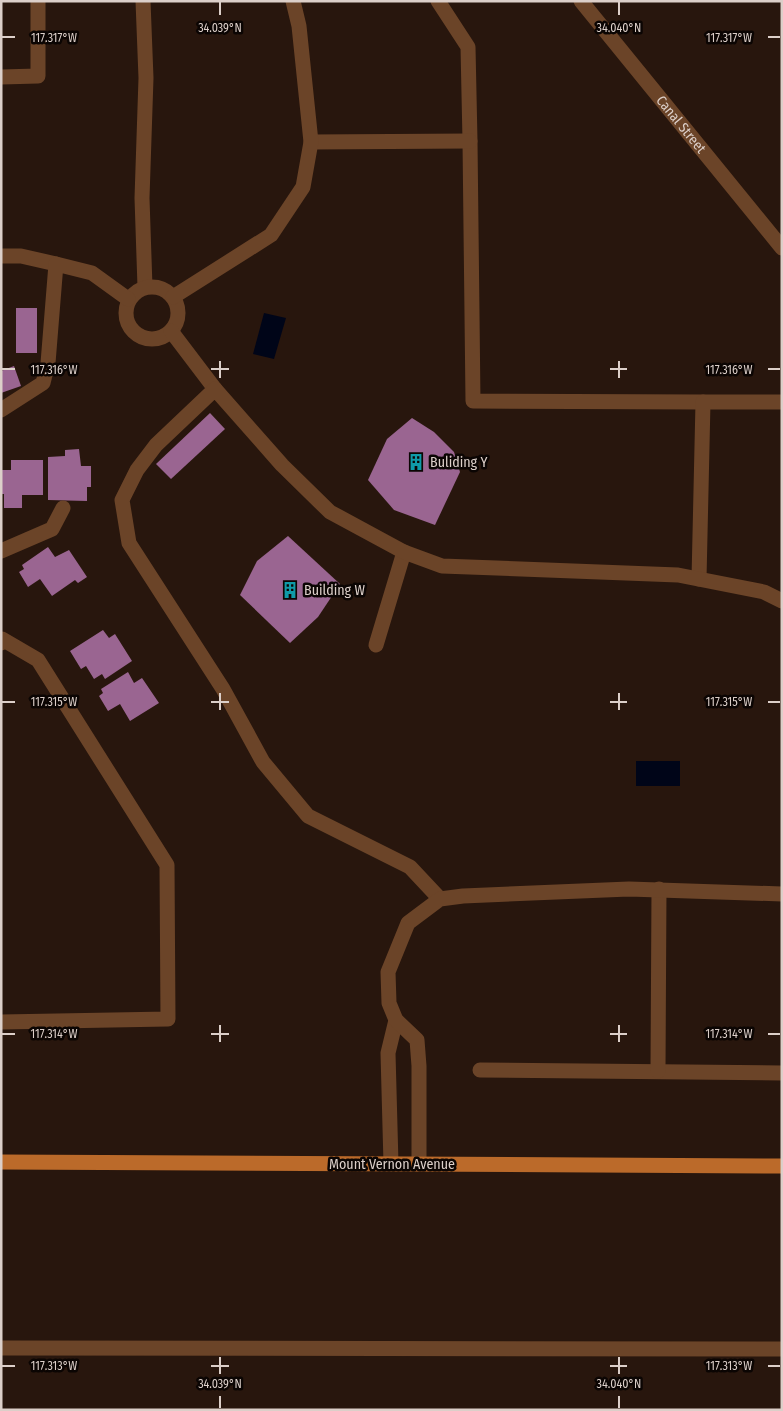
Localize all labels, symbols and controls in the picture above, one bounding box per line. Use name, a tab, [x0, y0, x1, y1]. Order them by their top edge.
text: 34.039°N	[198, 21, 242, 35]
text: 34.040°N	[597, 21, 641, 35]
text: 117.317°W	[31, 31, 77, 45]
text: 117.317°W	[706, 31, 752, 45]
street label: Canal Street	[652, 92, 710, 157]
text: 117.316°W	[31, 363, 77, 377]
text: 117.316°W	[706, 363, 752, 377]
building icon: Buliding Y	[406, 452, 426, 472]
place label: Buliding Y	[430, 454, 487, 471]
building icon: Building W	[280, 580, 300, 600]
place label: Building W	[304, 582, 365, 599]
text: 117.315°W	[31, 695, 77, 709]
text: 117.315°W	[706, 695, 752, 709]
text: 117.314°W	[31, 1027, 77, 1041]
text: 117.314°W	[706, 1027, 752, 1041]
street label: Mount Vernon Avenue	[329, 1156, 455, 1173]
text: 117.313°W	[31, 1359, 77, 1373]
text: 117.313°W	[706, 1359, 752, 1373]
text: 34.039°N	[198, 1377, 242, 1391]
text: 34.040°N	[597, 1377, 641, 1391]

